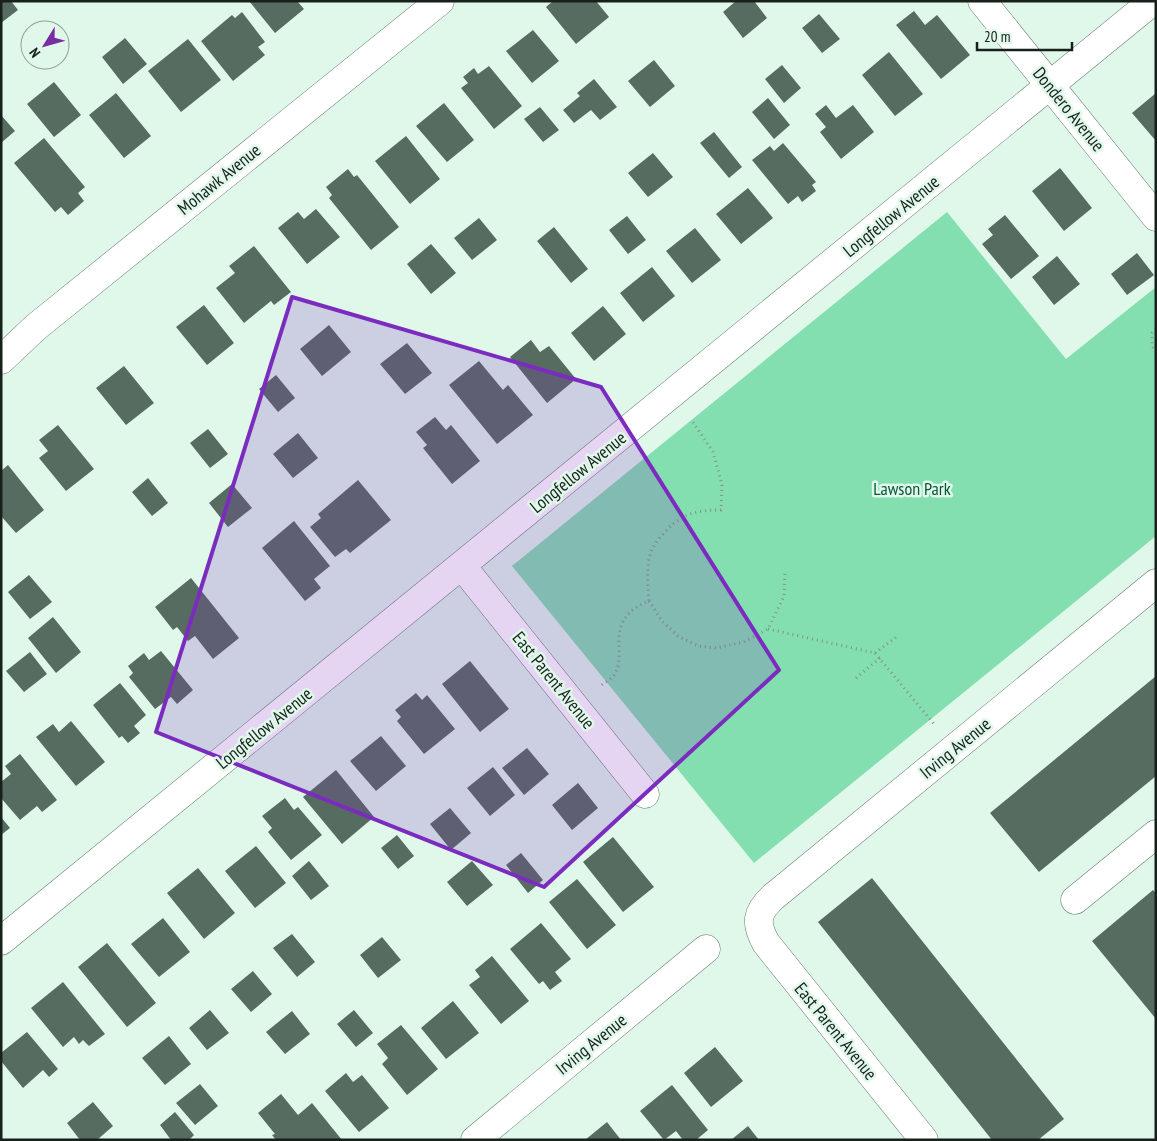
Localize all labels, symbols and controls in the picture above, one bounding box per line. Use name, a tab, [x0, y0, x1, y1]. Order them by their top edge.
north arrow	[20, 20, 70, 70]
scale bar	[977, 20, 1072, 52]
text: 20 m	[984, 27, 1010, 46]
text: N	[25, 44, 44, 61]
street label: Dondero Avenue	[1028, 62, 1110, 156]
street label: Mohawk Avenue	[173, 138, 265, 220]
street label: Longfellow Avenue	[838, 170, 944, 262]
street label: Longfellow Avenue	[525, 426, 631, 518]
park label: Lawson Park	[873, 477, 951, 500]
street label: East Parent Avenue	[508, 627, 600, 733]
street label: Longfellow Avenue	[211, 682, 317, 774]
street label: Irving Avenue	[915, 712, 995, 784]
street label: East Parent Avenue	[790, 978, 882, 1084]
street label: Irving Avenue	[551, 1008, 631, 1080]

